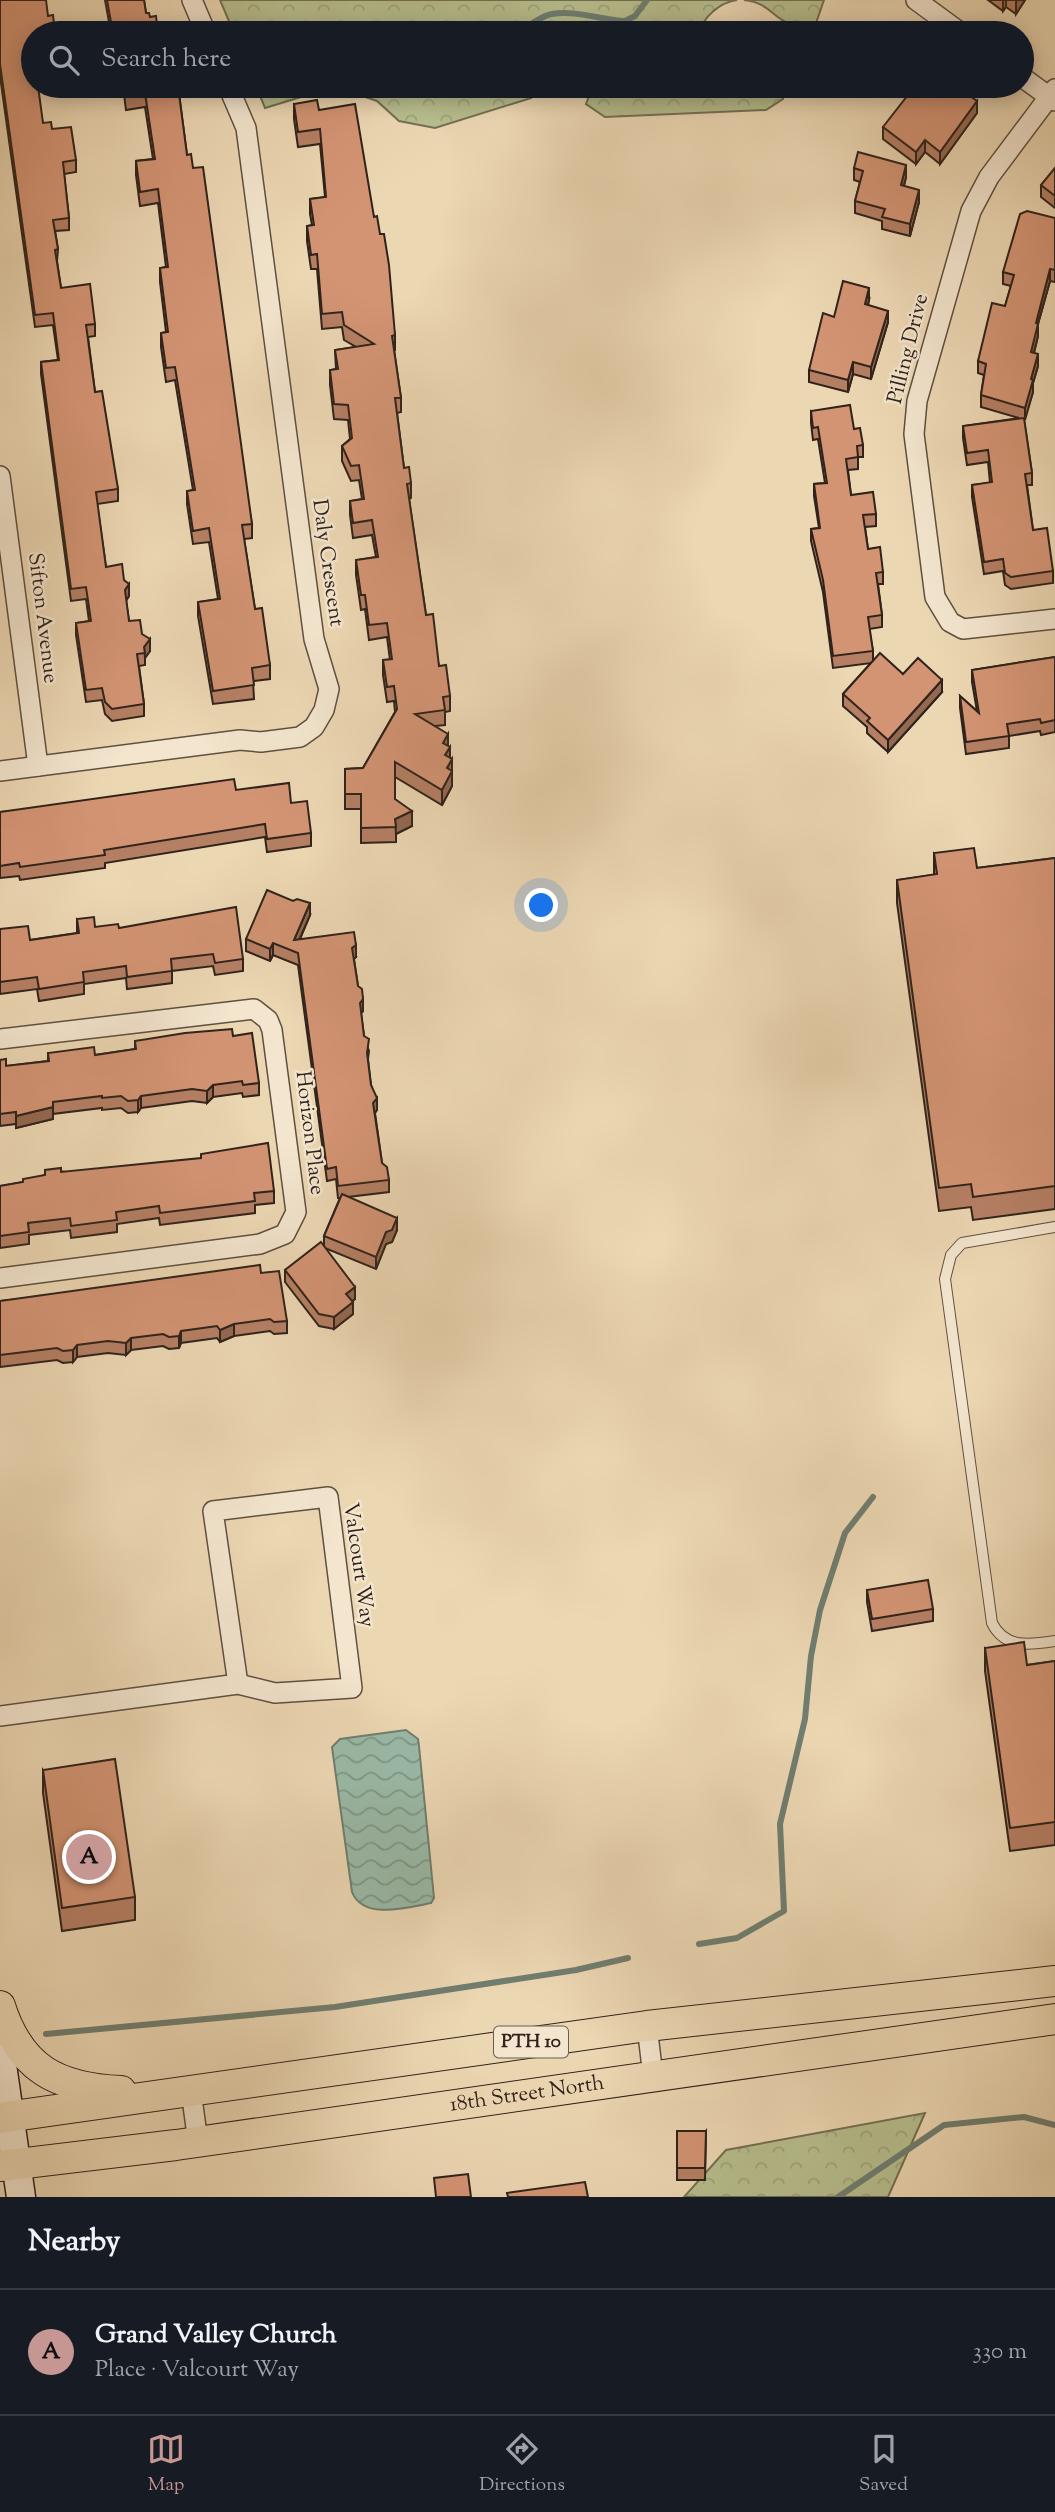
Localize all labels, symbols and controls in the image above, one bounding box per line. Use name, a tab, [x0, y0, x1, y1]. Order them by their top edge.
search box	[21, 21, 1034, 98]
icon: search	[45, 41, 83, 79]
text: Search here	[101, 41, 231, 78]
street label: Pilling Drive	[881, 291, 937, 407]
street label: Daly Crescent	[303, 497, 351, 629]
street label: Sifton Avenue	[19, 551, 65, 685]
your location	[524, 888, 558, 922]
street label: Horizon Place	[287, 1069, 331, 1197]
street label: Valcourt Way	[334, 1501, 382, 1630]
pin: A	[66, 1831, 112, 1883]
road number: PTH 10	[494, 2026, 568, 2058]
street label: 18th Street North	[448, 2069, 606, 2121]
text: Nearby	[28, 2221, 120, 2264]
text: Grand Valley Church	[95, 2317, 337, 2354]
text: A	[42, 2336, 60, 2369]
text: 330 m	[973, 2336, 1027, 2369]
text: Place · Valcourt Way	[95, 2354, 299, 2387]
tab: Map	[147, 2430, 185, 2499]
tab: Directions	[479, 2430, 565, 2499]
tab: Saved	[859, 2430, 908, 2499]

